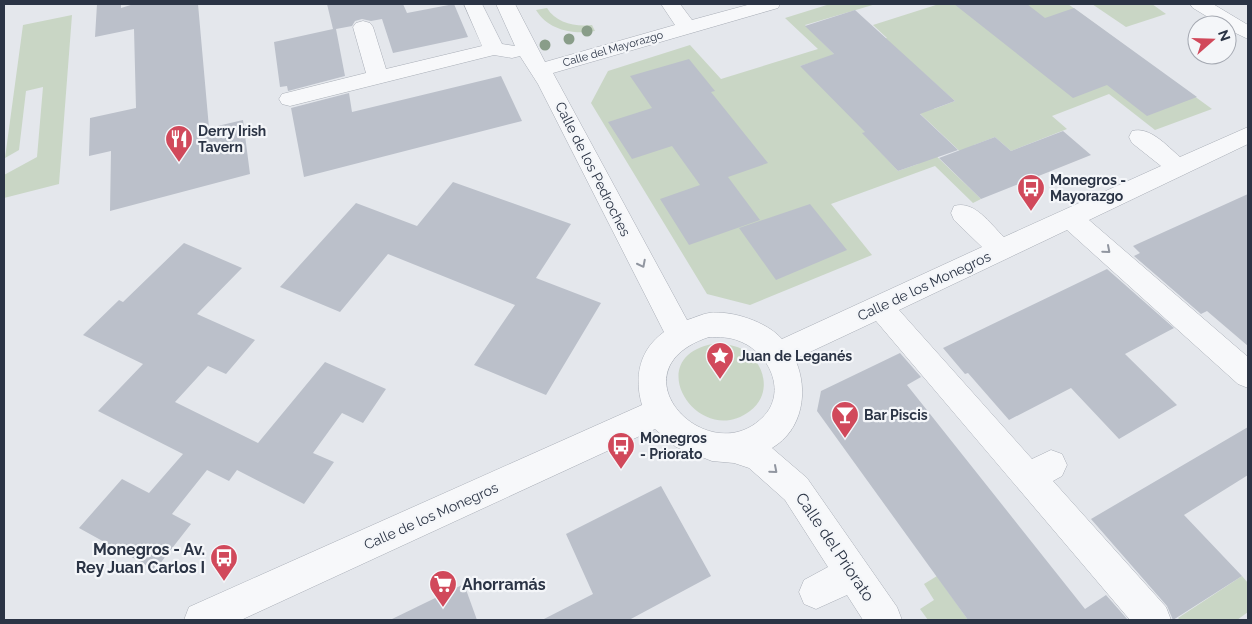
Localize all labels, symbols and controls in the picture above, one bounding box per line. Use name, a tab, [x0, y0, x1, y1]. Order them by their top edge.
north arrow	[1187, 15, 1237, 65]
street label: Calle del Mayorazgo	[561, 28, 665, 70]
text: N	[1215, 28, 1234, 43]
street label: Calle de los Pedroches	[552, 99, 634, 239]
place label: Derry Irish Tavern	[198, 123, 266, 155]
restaurant icon: Derry Irish Tavern	[164, 124, 194, 163]
place label: Monegros - Mayorazgo	[1050, 172, 1126, 204]
bus stop icon: Monegros - Mayorazgo	[1016, 173, 1046, 212]
one-way arrow	[1101, 244, 1110, 253]
street label: Calle de los Monegros	[855, 248, 993, 324]
one-way arrow	[636, 258, 646, 267]
place icon: Juan de Leganés	[705, 341, 735, 380]
place label: Juan de Leganés	[739, 348, 852, 364]
bar icon: Bar Piscis	[830, 400, 860, 439]
place label: Bar Piscis	[864, 407, 928, 423]
place label: Monegros - Priorato	[640, 430, 707, 462]
bus stop icon: Monegros - Priorato	[606, 431, 636, 470]
one-way arrow	[768, 464, 777, 473]
street label: Calle de los Monegros	[362, 479, 501, 553]
street label: Calle del Priorato	[792, 489, 878, 605]
place label: Monegros - Av. Rey Juan Carlos I	[76, 540, 205, 577]
bus stop icon: Monegros - Av. Rey Juan Carlos I	[209, 543, 239, 582]
supermarket icon: Ahorramás	[428, 569, 458, 608]
place label: Ahorramás	[462, 575, 546, 594]

